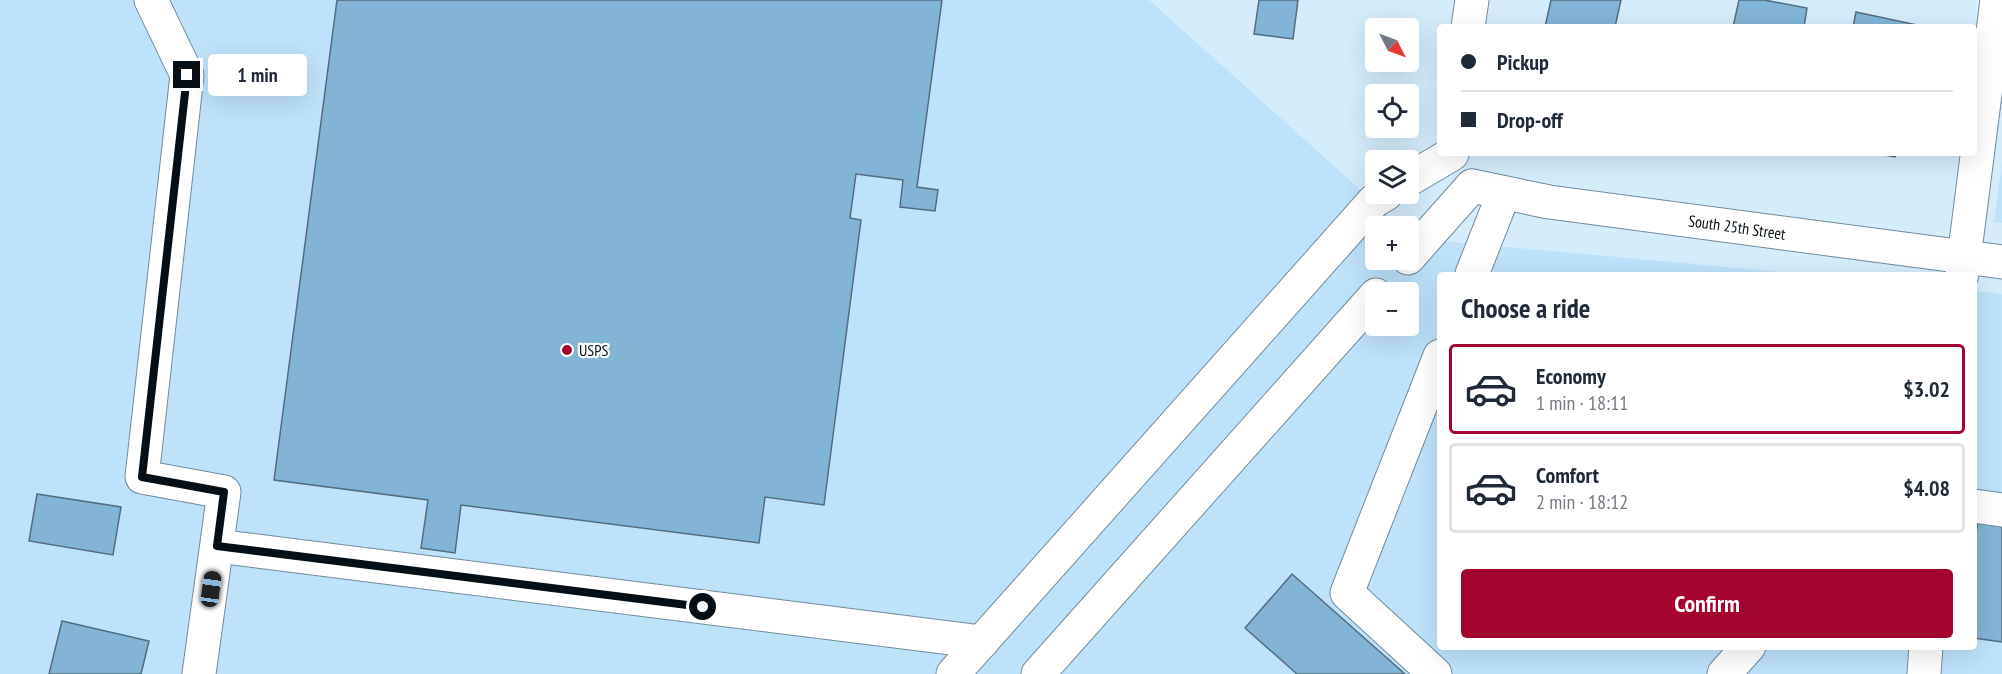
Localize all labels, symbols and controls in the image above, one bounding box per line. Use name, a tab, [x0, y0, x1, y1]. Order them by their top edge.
north arrow	[1365, 18, 1419, 72]
map controls	[1365, 18, 1419, 336]
text: Pickup	[1497, 48, 1549, 76]
callout: 1 min	[208, 54, 307, 96]
route end	[173, 61, 200, 88]
text: 1 min	[237, 62, 278, 88]
button: locate	[1365, 84, 1419, 138]
text: Drop-off	[1497, 106, 1563, 134]
button: layers	[1365, 150, 1419, 204]
street label: South 25th Street	[1687, 210, 1787, 244]
button: +	[1365, 216, 1419, 270]
button: −	[1365, 282, 1419, 336]
text: Choose a ride	[1461, 291, 1590, 325]
place label: USPS	[579, 340, 608, 360]
marker: USPS	[560, 343, 574, 357]
icon: car	[1464, 362, 1518, 416]
text: Economy	[1536, 362, 1606, 390]
text: $3.02	[1903, 375, 1950, 403]
text: 1 min · 18:11	[1536, 390, 1628, 416]
icon: car	[1464, 461, 1518, 515]
text: Comfort	[1536, 461, 1599, 489]
text: $4.08	[1903, 474, 1950, 502]
text: 2 min · 18:12	[1536, 489, 1628, 515]
button: Confirm	[1461, 569, 1953, 638]
car	[200, 570, 222, 608]
route start	[689, 593, 716, 620]

